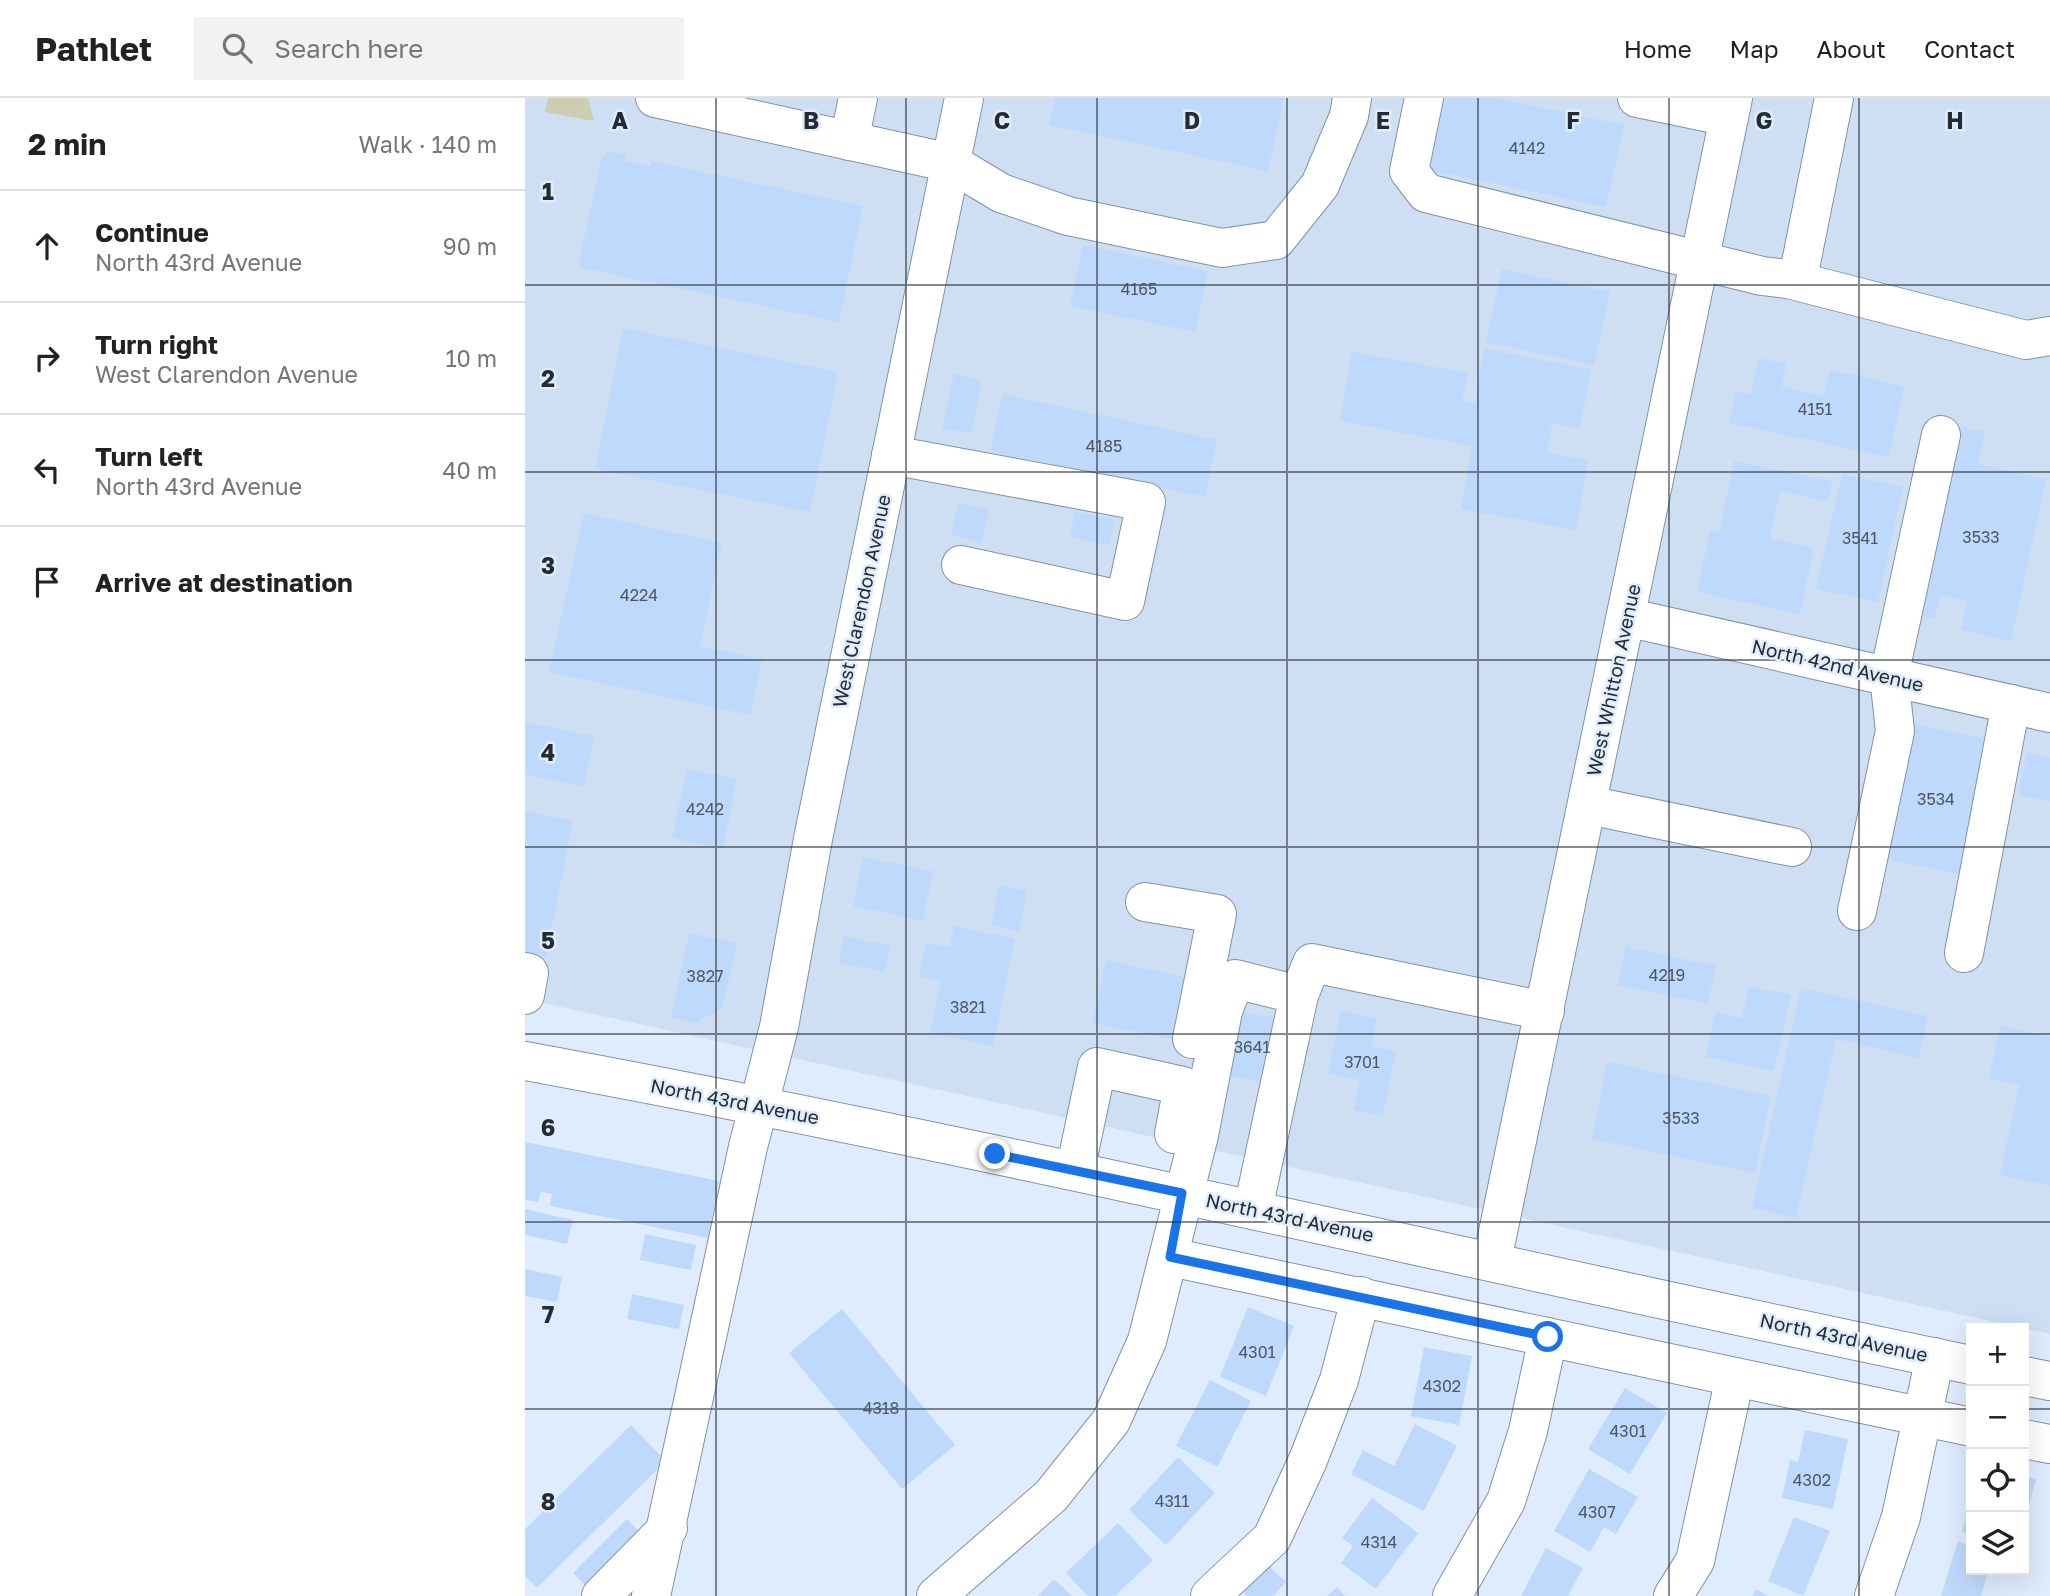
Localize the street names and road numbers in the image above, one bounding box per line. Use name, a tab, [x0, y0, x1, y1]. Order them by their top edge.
street label: West Clarendon Avenue	[827, 492, 895, 710]
street label: West Whitton Avenue	[1581, 582, 1645, 778]
street label: North 42nd Avenue	[1750, 634, 1926, 696]
street label: North 43rd Avenue	[649, 1073, 821, 1129]
street label: North 43rd Avenue	[1204, 1188, 1376, 1246]
street label: North 43rd Avenue	[1758, 1308, 1930, 1366]

